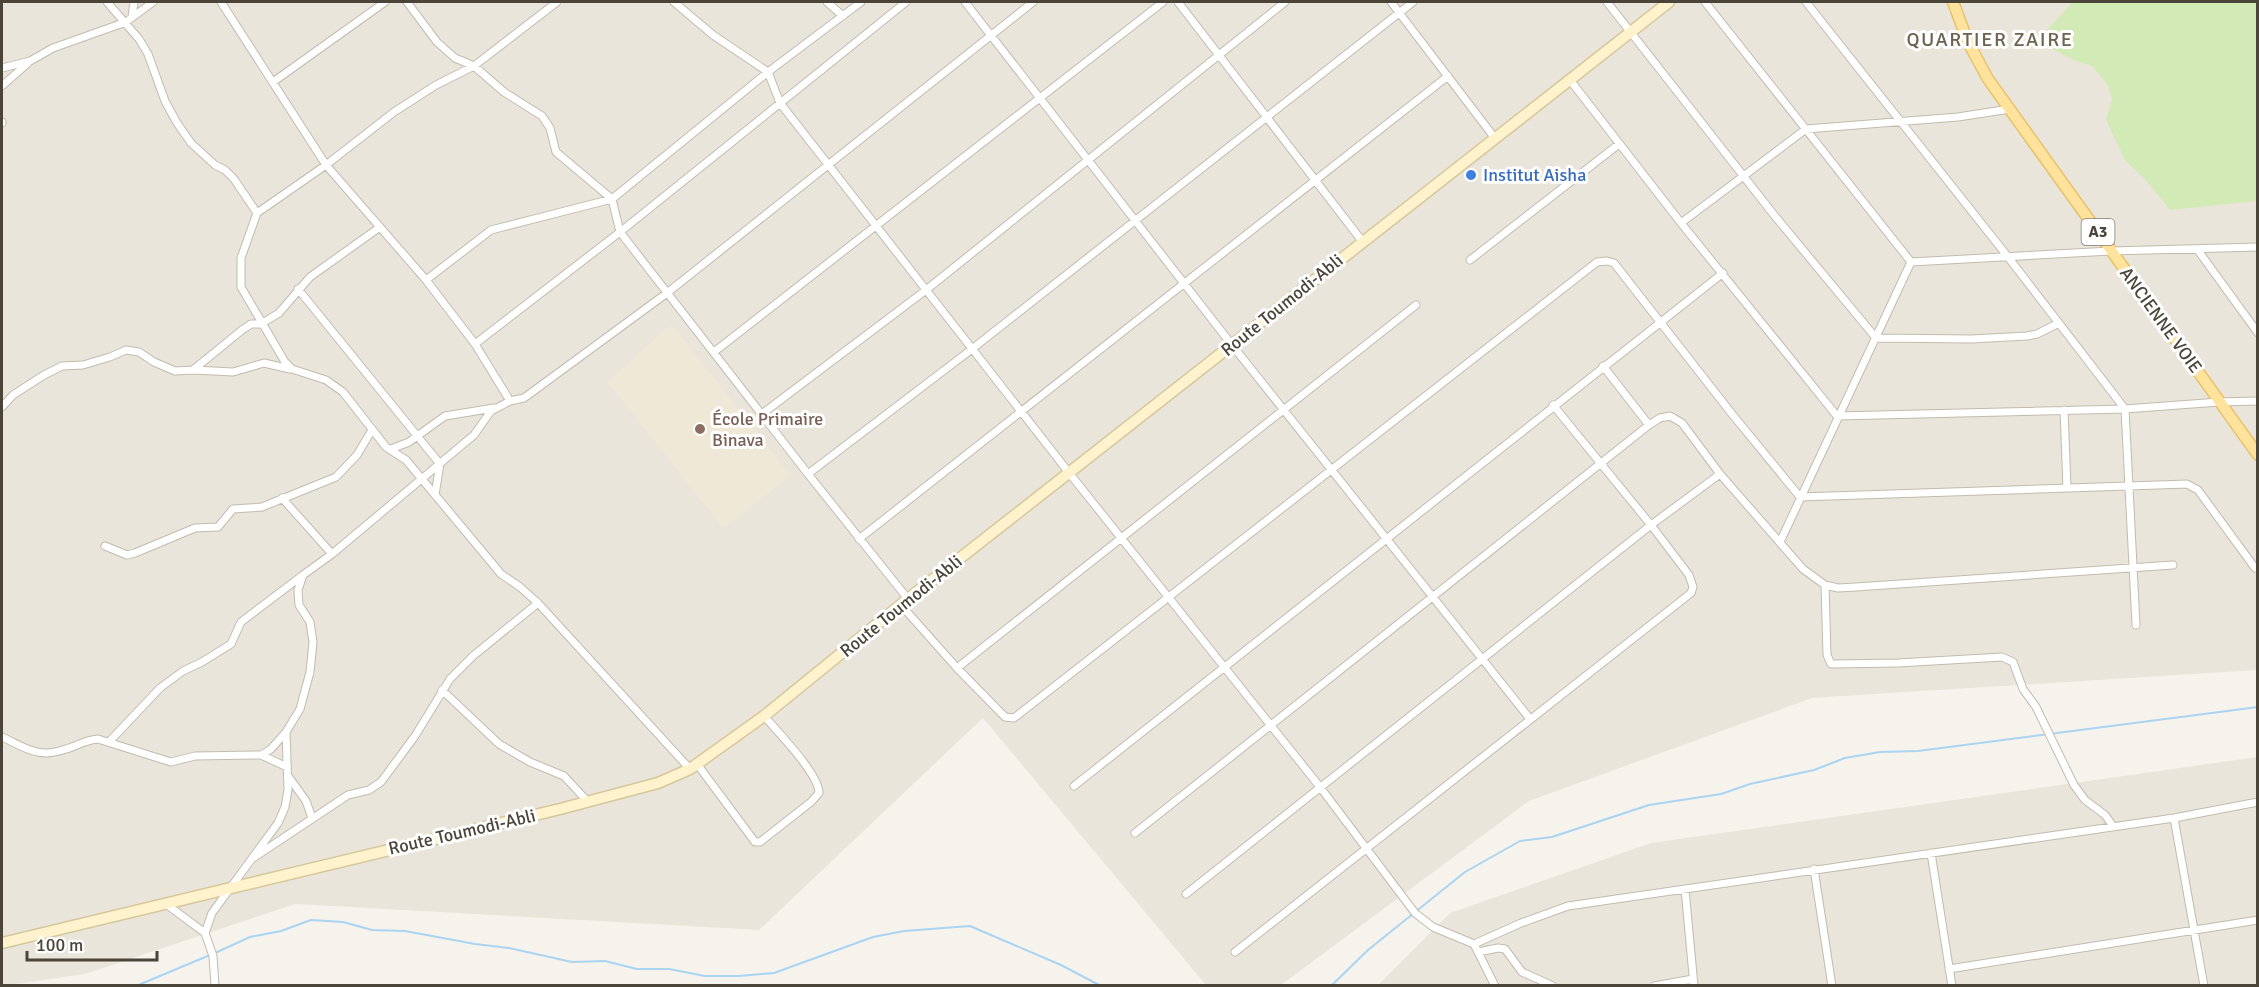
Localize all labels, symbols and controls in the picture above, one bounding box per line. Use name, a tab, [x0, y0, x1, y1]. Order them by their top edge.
district label: QUARTIER ZAIRE	[1906, 27, 2074, 52]
place label: Institut Aisha	[1483, 164, 1586, 186]
marker: Institut Aisha	[1464, 168, 1478, 182]
road number: A3	[2082, 219, 2114, 245]
street label: Route Toumodi-Abli	[1217, 249, 1347, 361]
street label: ANCIENNE VOIE	[2115, 263, 2207, 377]
place label: École Primaire Binava	[712, 408, 823, 451]
marker: École Primaire Binava	[693, 422, 707, 436]
street label: Route Toumodi-Abli	[836, 550, 966, 662]
street label: Route Toumodi-Abli	[386, 804, 538, 860]
scale bar	[27, 924, 158, 962]
text: 100 m	[36, 934, 83, 956]

